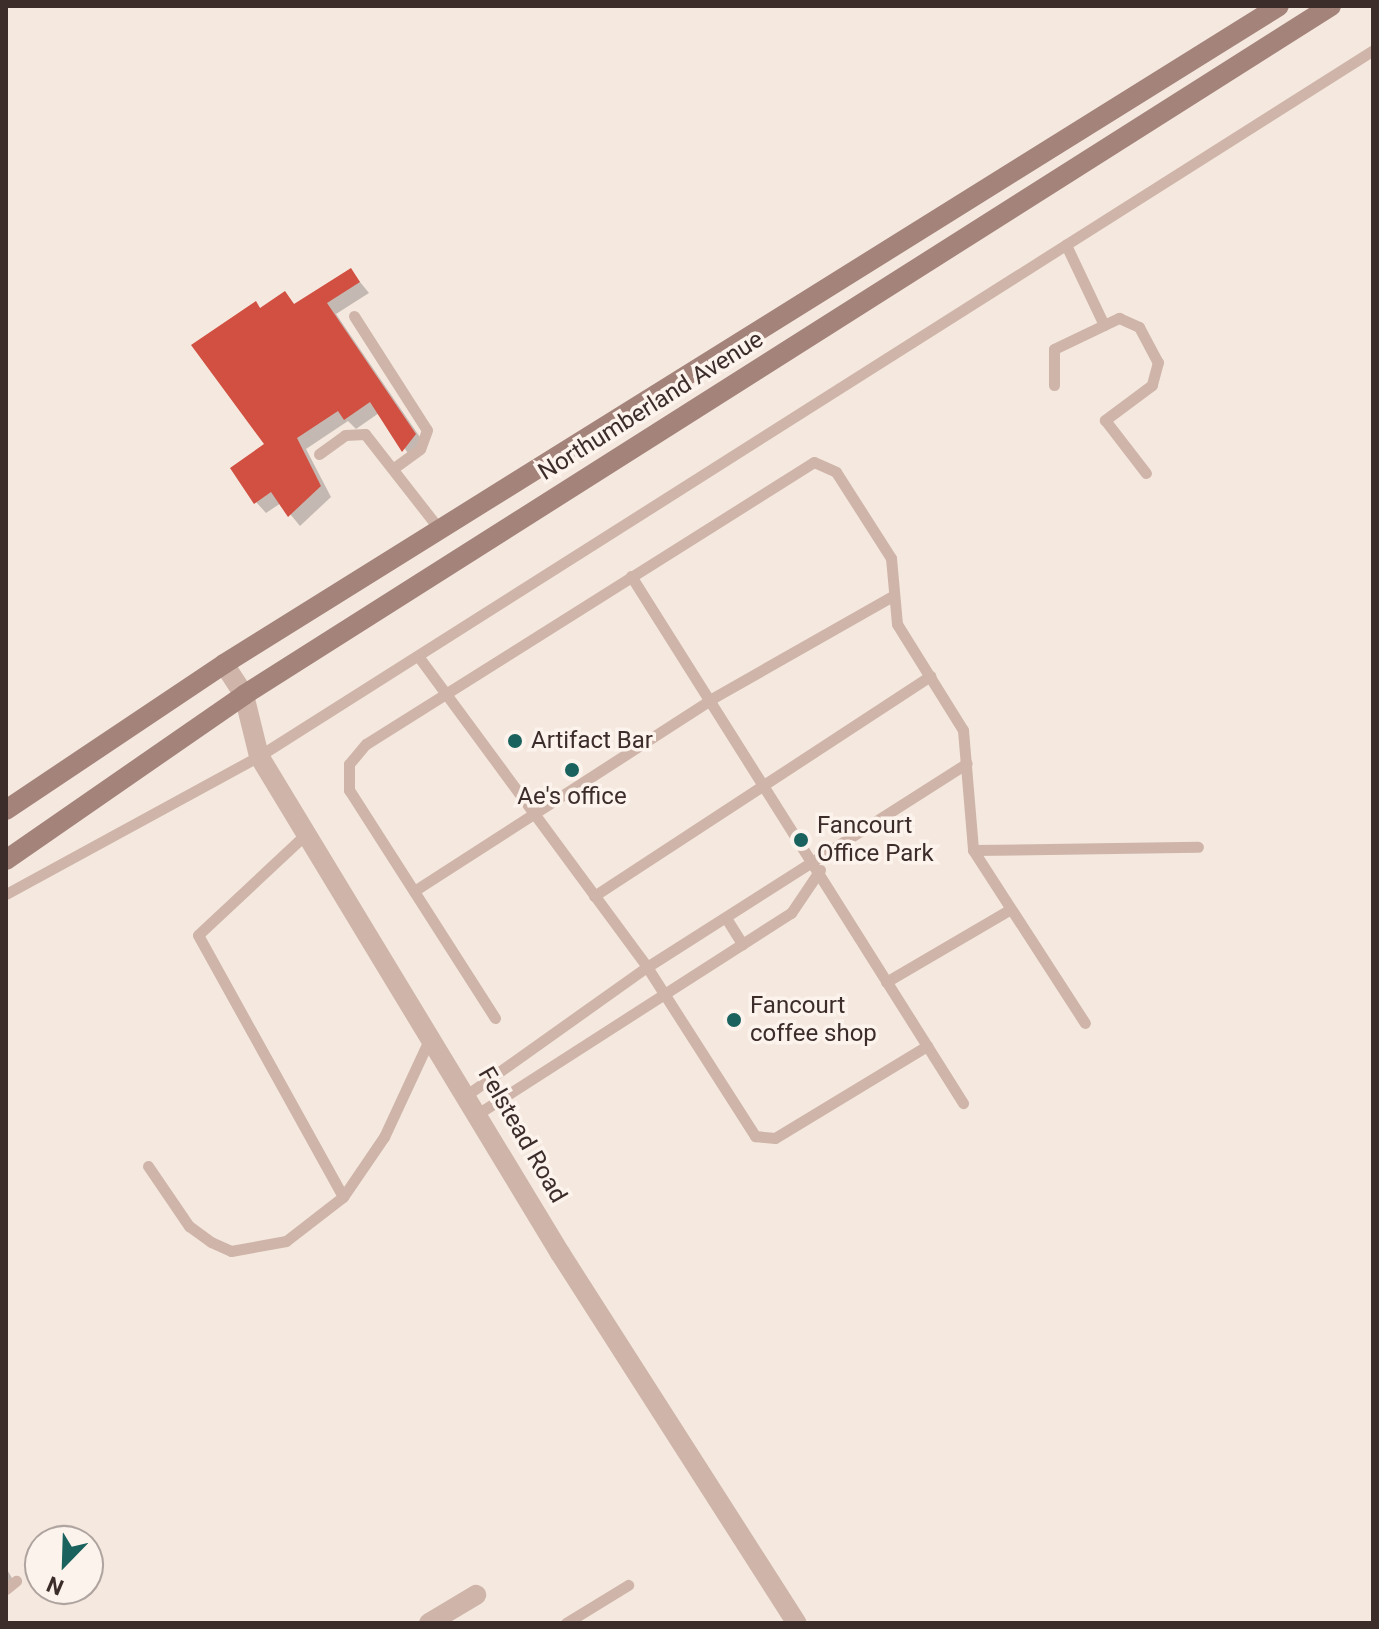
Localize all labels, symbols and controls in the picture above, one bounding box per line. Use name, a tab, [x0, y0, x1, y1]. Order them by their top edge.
street label: Northumberland Avenue	[533, 325, 769, 487]
place label: Artifact Bar	[531, 727, 653, 755]
marker: Artifact Bar	[506, 732, 524, 750]
marker: Ae's office	[563, 761, 581, 779]
place label: Ae's office	[517, 783, 627, 811]
place label: Fancourt Office Park	[817, 812, 934, 868]
marker: Fancourt Office Park	[792, 831, 810, 849]
place label: Fancourt coffee shop	[750, 992, 877, 1048]
marker: Fancourt coffee shop	[725, 1011, 743, 1029]
street label: Felstead Road	[471, 1062, 573, 1208]
north arrow	[24, 1525, 104, 1605]
text: N	[43, 1571, 67, 1600]

